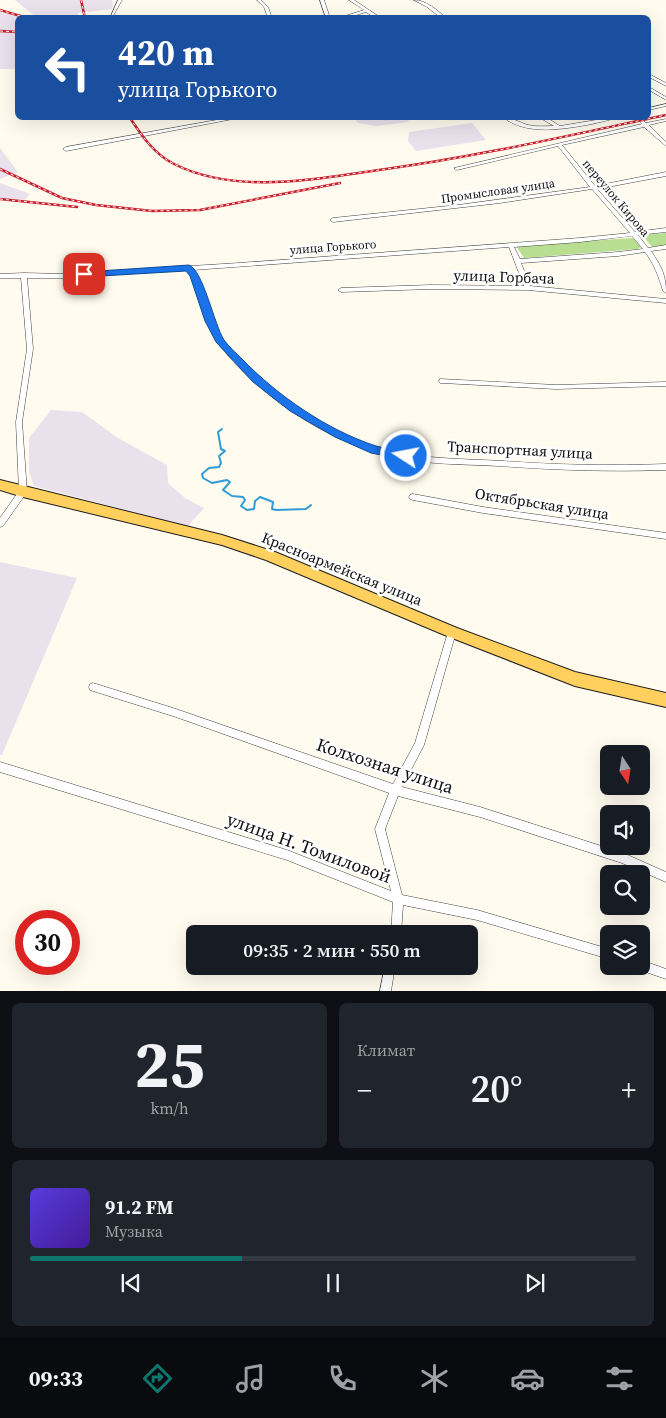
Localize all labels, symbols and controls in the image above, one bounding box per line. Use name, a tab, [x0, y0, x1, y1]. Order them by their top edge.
text: 420 m	[118, 29, 214, 77]
icon: left	[35, 35, 100, 100]
text: улица Горького	[118, 74, 277, 104]
street label: переулок Кирова	[579, 156, 654, 241]
street label: Промысловая улица	[440, 175, 557, 207]
street label: улица Горького	[289, 236, 377, 258]
pin	[63, 253, 105, 295]
icon: arrive	[70, 260, 98, 288]
street label: улица Горбача	[453, 264, 555, 289]
position arrow	[379, 429, 431, 481]
street label: Транспортная улица	[447, 435, 594, 464]
street label: Октябрьская улица	[474, 483, 611, 525]
street label: Красноармейская улица	[259, 527, 426, 611]
street label: Колхозная улица	[313, 732, 458, 800]
north arrow	[600, 745, 650, 795]
map controls	[600, 745, 650, 975]
button: sound	[600, 805, 650, 855]
street label: улица Н. Томиловой	[223, 806, 395, 889]
button: search	[600, 865, 650, 915]
speed limit sign: 30	[15, 910, 80, 975]
button: layers	[600, 925, 650, 975]
text: 09:35 · 2 мин · 550 m	[243, 937, 421, 963]
text: 25	[134, 1020, 205, 1109]
text: Климат	[357, 1039, 415, 1061]
text: 20°	[471, 1063, 522, 1115]
text: −	[357, 1071, 372, 1109]
text: +	[621, 1071, 636, 1109]
text: km/h	[150, 1097, 189, 1119]
text: 91.2 FM	[105, 1194, 174, 1220]
text: Музыка	[105, 1220, 163, 1242]
icon: previous	[117, 1269, 145, 1297]
icon: pause	[319, 1269, 347, 1297]
icon: next	[521, 1269, 549, 1297]
icon: directions	[140, 1361, 175, 1396]
icon: music	[233, 1361, 268, 1396]
icon: phone	[325, 1361, 360, 1396]
icon: climate	[417, 1361, 452, 1396]
icon: car	[510, 1361, 545, 1396]
icon: filters	[602, 1361, 637, 1396]
text: 09:33	[29, 1363, 83, 1393]

